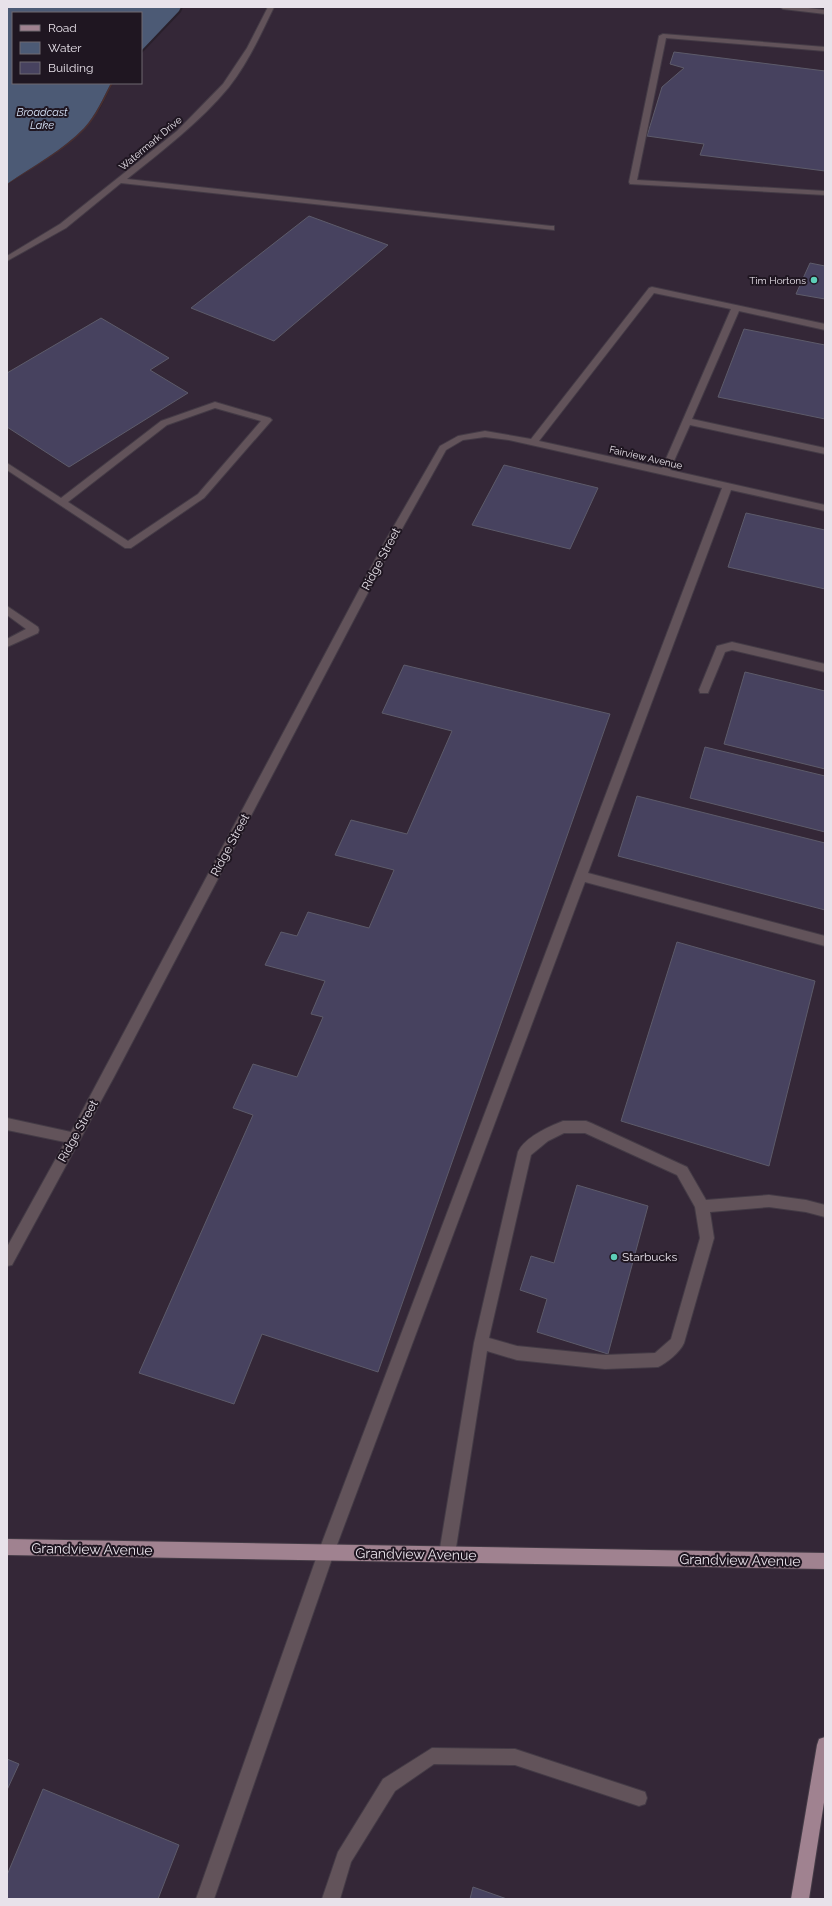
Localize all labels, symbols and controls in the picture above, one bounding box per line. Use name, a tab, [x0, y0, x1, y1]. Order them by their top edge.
legend	[12, 12, 142, 84]
text: Road	[48, 21, 77, 35]
text: Water	[48, 41, 82, 55]
text: Building	[48, 61, 94, 75]
water label: Broadcast Lake	[16, 106, 68, 132]
street label: Watermark Drive	[117, 114, 184, 173]
place label: Tim Hortons	[749, 275, 806, 286]
marker: Tim Hortons	[809, 275, 819, 285]
street label: Fairview Avenue	[608, 444, 684, 471]
street label: Ridge Street	[359, 525, 403, 593]
street label: Ridge Street	[208, 811, 252, 879]
street label: Ridge Street	[55, 1098, 101, 1164]
place label: Starbucks	[622, 1250, 677, 1264]
marker: Starbucks	[609, 1252, 619, 1262]
street label: Grandview Avenue	[31, 1540, 153, 1558]
street label: Grandview Avenue	[355, 1545, 477, 1563]
street label: Grandview Avenue	[679, 1551, 801, 1569]

